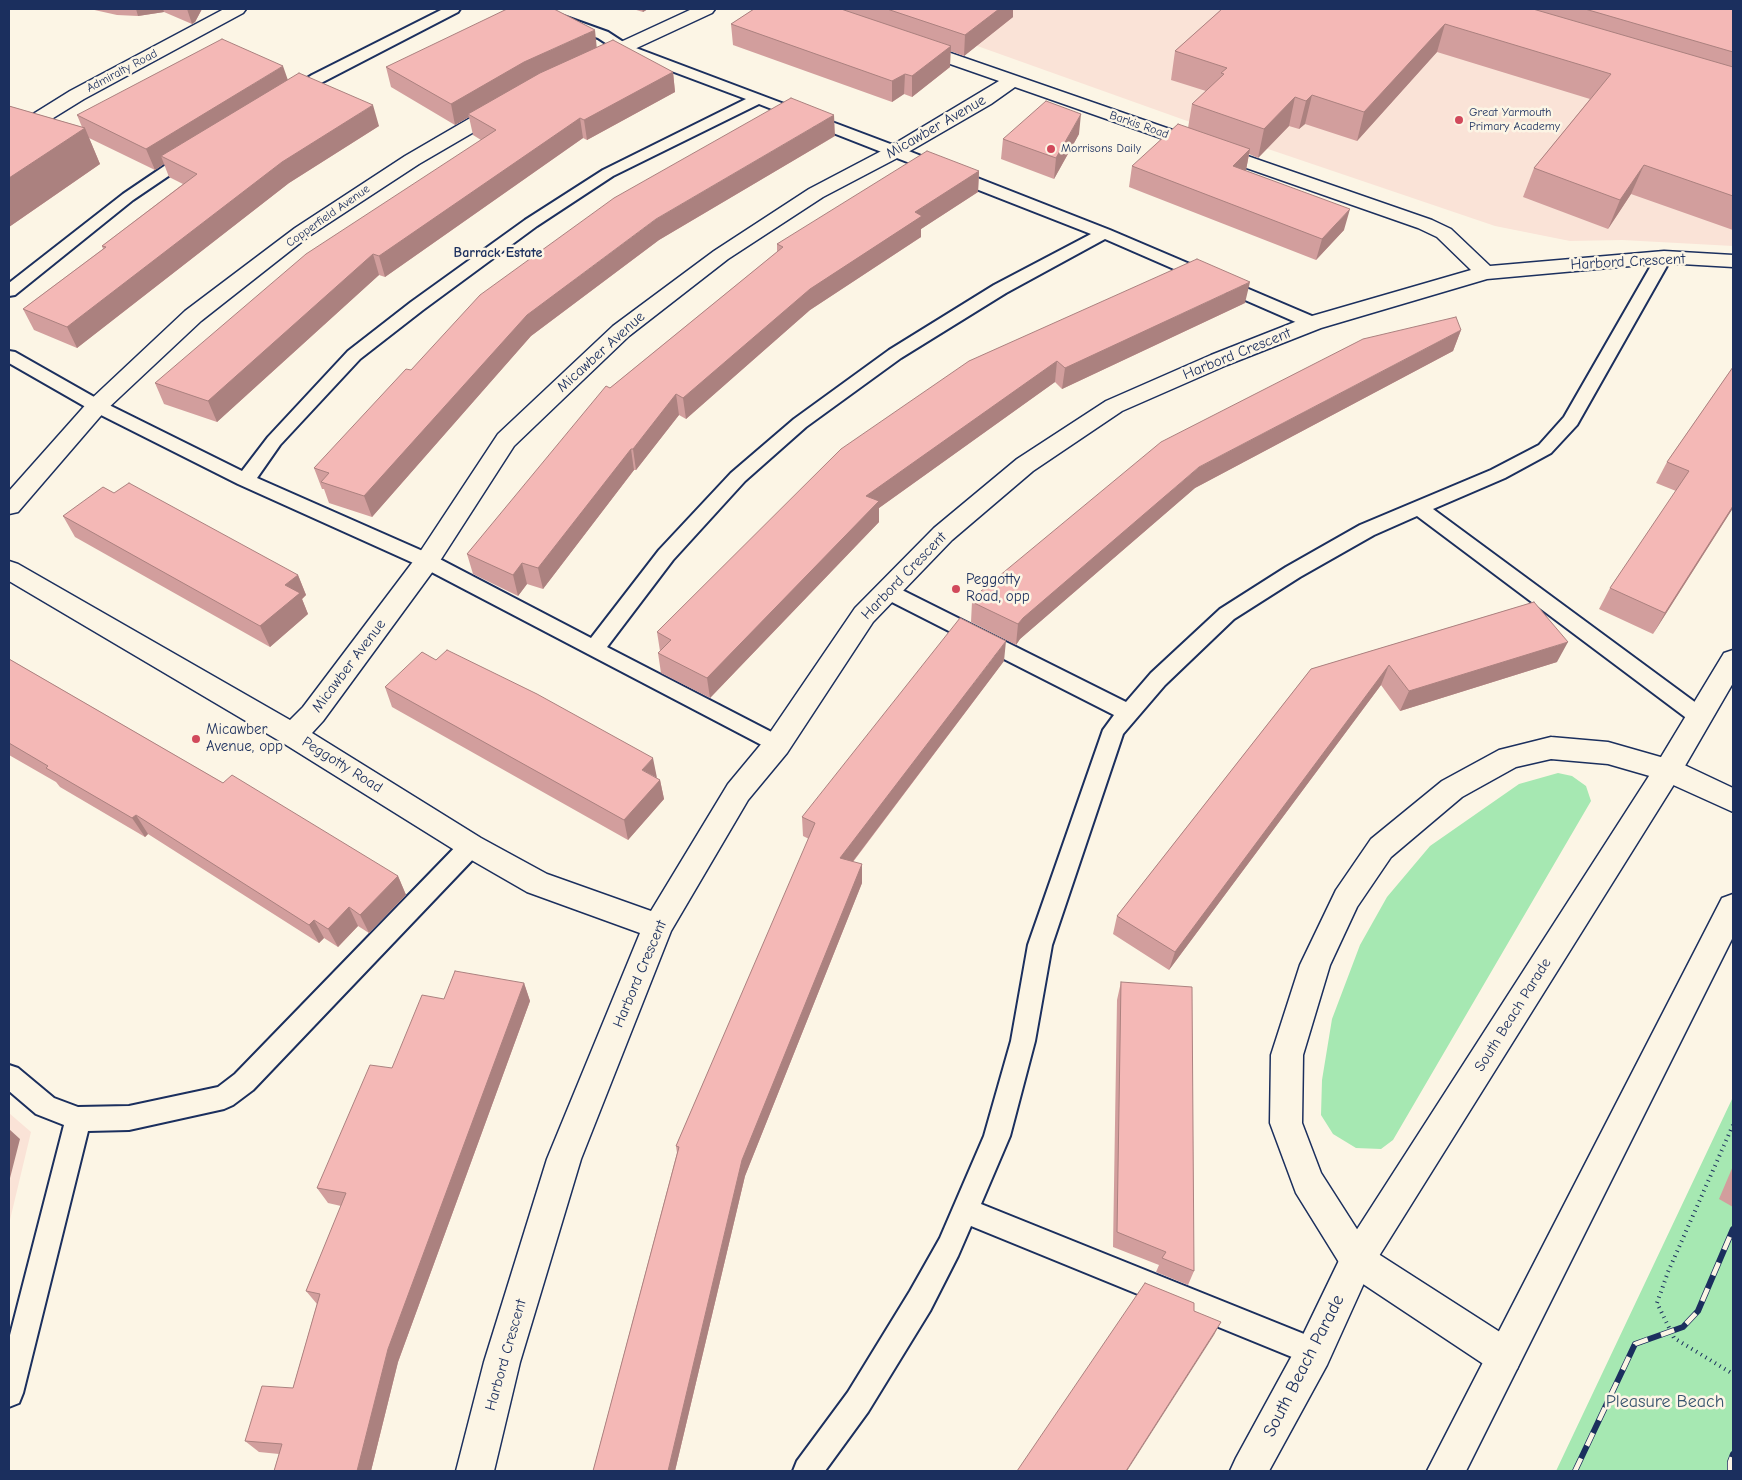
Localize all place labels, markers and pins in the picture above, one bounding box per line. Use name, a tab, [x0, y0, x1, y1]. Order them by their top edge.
place label: Great Yarmouth Primary Academy	[1469, 106, 1560, 134]
marker: Great Yarmouth Primary Academy	[1453, 114, 1465, 126]
place label: Morrisons Daily	[1061, 142, 1141, 156]
marker: Morrisons Daily	[1045, 143, 1057, 155]
place label: Peggotty Road, opp	[966, 571, 1030, 606]
marker: Peggotty Road, opp	[950, 583, 962, 595]
place label: Micawber Avenue, opp	[206, 721, 283, 756]
marker: Micawber Avenue, opp	[190, 733, 202, 745]

